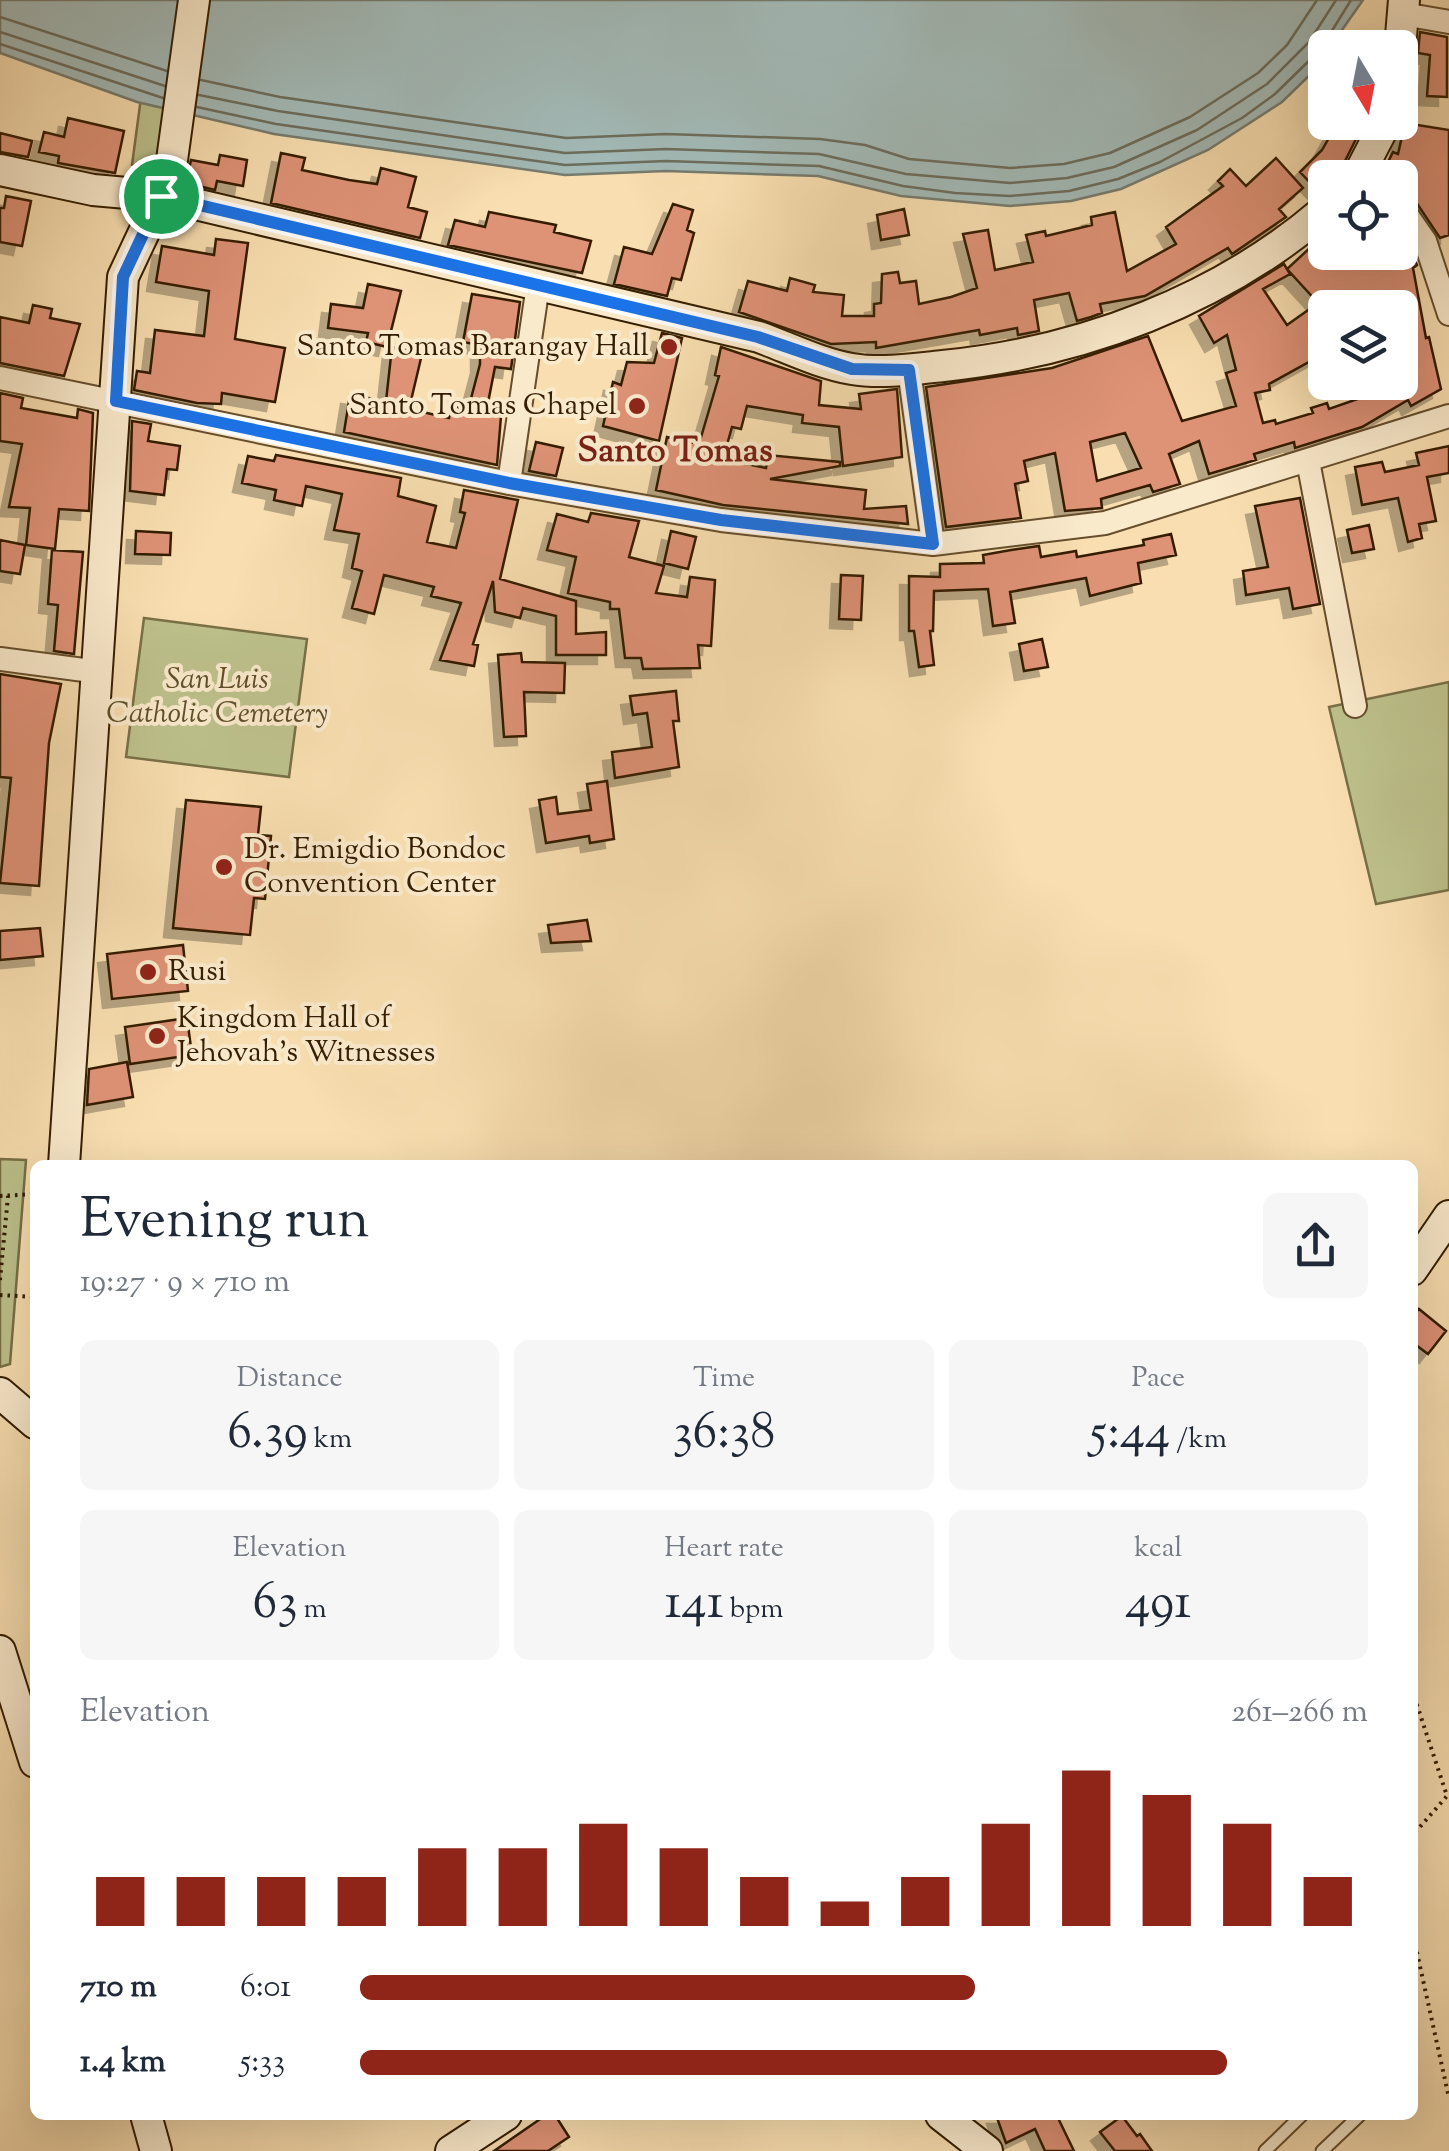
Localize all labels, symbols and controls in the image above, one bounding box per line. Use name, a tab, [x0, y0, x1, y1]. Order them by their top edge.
north arrow	[1308, 30, 1418, 140]
map controls	[1308, 30, 1418, 400]
pin	[119, 154, 204, 239]
button: locate	[1308, 160, 1418, 270]
icon: arrive	[134, 169, 189, 224]
button: layers	[1308, 290, 1418, 400]
place label: Santo Tomas Barangay Hall	[297, 326, 649, 369]
marker: Santo Tomas Barangay Hall	[658, 336, 680, 358]
place label: Santo Tomas Chapel	[349, 385, 617, 428]
marker: Santo Tomas Chapel	[626, 395, 648, 417]
district label: Santo Tomas	[577, 427, 773, 478]
park label: San Luis Catholic Cemetery	[106, 659, 328, 736]
place label: Dr. Emigdio Bondoc Convention Center	[244, 829, 506, 906]
marker: Dr. Emigdio Bondoc Convention Center	[213, 856, 235, 878]
place label: Rusi	[168, 951, 226, 994]
marker: Rusi	[137, 961, 159, 983]
place label: Kingdom Hall of Jehovah's Witnesses	[175, 998, 435, 1075]
marker: Kingdom Hall of Jehovah's Witnesses	[146, 1025, 168, 1047]
text: Evening run	[80, 1183, 369, 1262]
button: share	[1263, 1193, 1368, 1298]
text: 19:27 · 9 × 710 m	[80, 1260, 290, 1306]
text: Distance	[237, 1359, 342, 1399]
text: Time	[693, 1359, 755, 1399]
text: Pace	[1132, 1359, 1185, 1399]
text: 6.39	[227, 1399, 308, 1471]
text: 36:38	[673, 1399, 775, 1471]
text: 5:44	[1090, 1399, 1170, 1471]
text: km	[308, 1420, 352, 1460]
text: /km	[1170, 1420, 1227, 1460]
text: Elevation	[233, 1529, 346, 1569]
text: Heart rate	[664, 1529, 784, 1569]
text: kcal	[1134, 1529, 1182, 1569]
text: 63	[253, 1569, 298, 1641]
text: 141	[665, 1569, 724, 1641]
text: 491	[1125, 1569, 1191, 1641]
text: m	[298, 1590, 327, 1630]
text: bpm	[724, 1590, 783, 1630]
text: Elevation	[80, 1690, 210, 1736]
text: 261–266 m	[1231, 1690, 1368, 1736]
text: 710 m	[80, 1965, 157, 2011]
text: 6:01	[240, 1965, 291, 2011]
text: 1.4 km	[80, 2040, 166, 2086]
text: 5:33	[240, 2040, 285, 2086]

